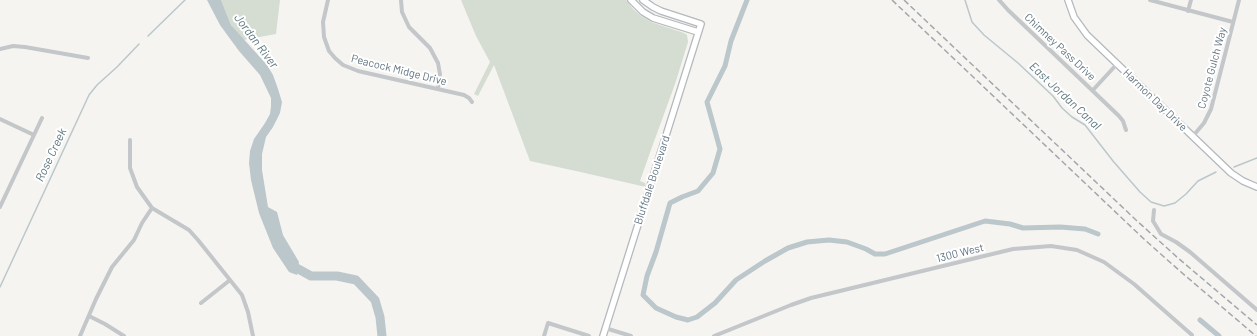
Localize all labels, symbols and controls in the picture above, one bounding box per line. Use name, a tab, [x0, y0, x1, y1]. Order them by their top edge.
water label: Jordan River	[231, 11, 281, 71]
street label: Chimney Pass Drive	[1022, 11, 1098, 83]
street label: Coyote Gulch Way	[1195, 26, 1229, 110]
street label: Peacock Midge Drive	[350, 52, 448, 88]
water label: East Jordan Canal	[1026, 59, 1104, 133]
street label: Harmon Day Drive	[1120, 66, 1190, 134]
water label: Rose Creek	[32, 126, 70, 184]
street label: Bluffdale Boulevard	[631, 134, 673, 226]
street label: 1300 West	[935, 241, 985, 265]

